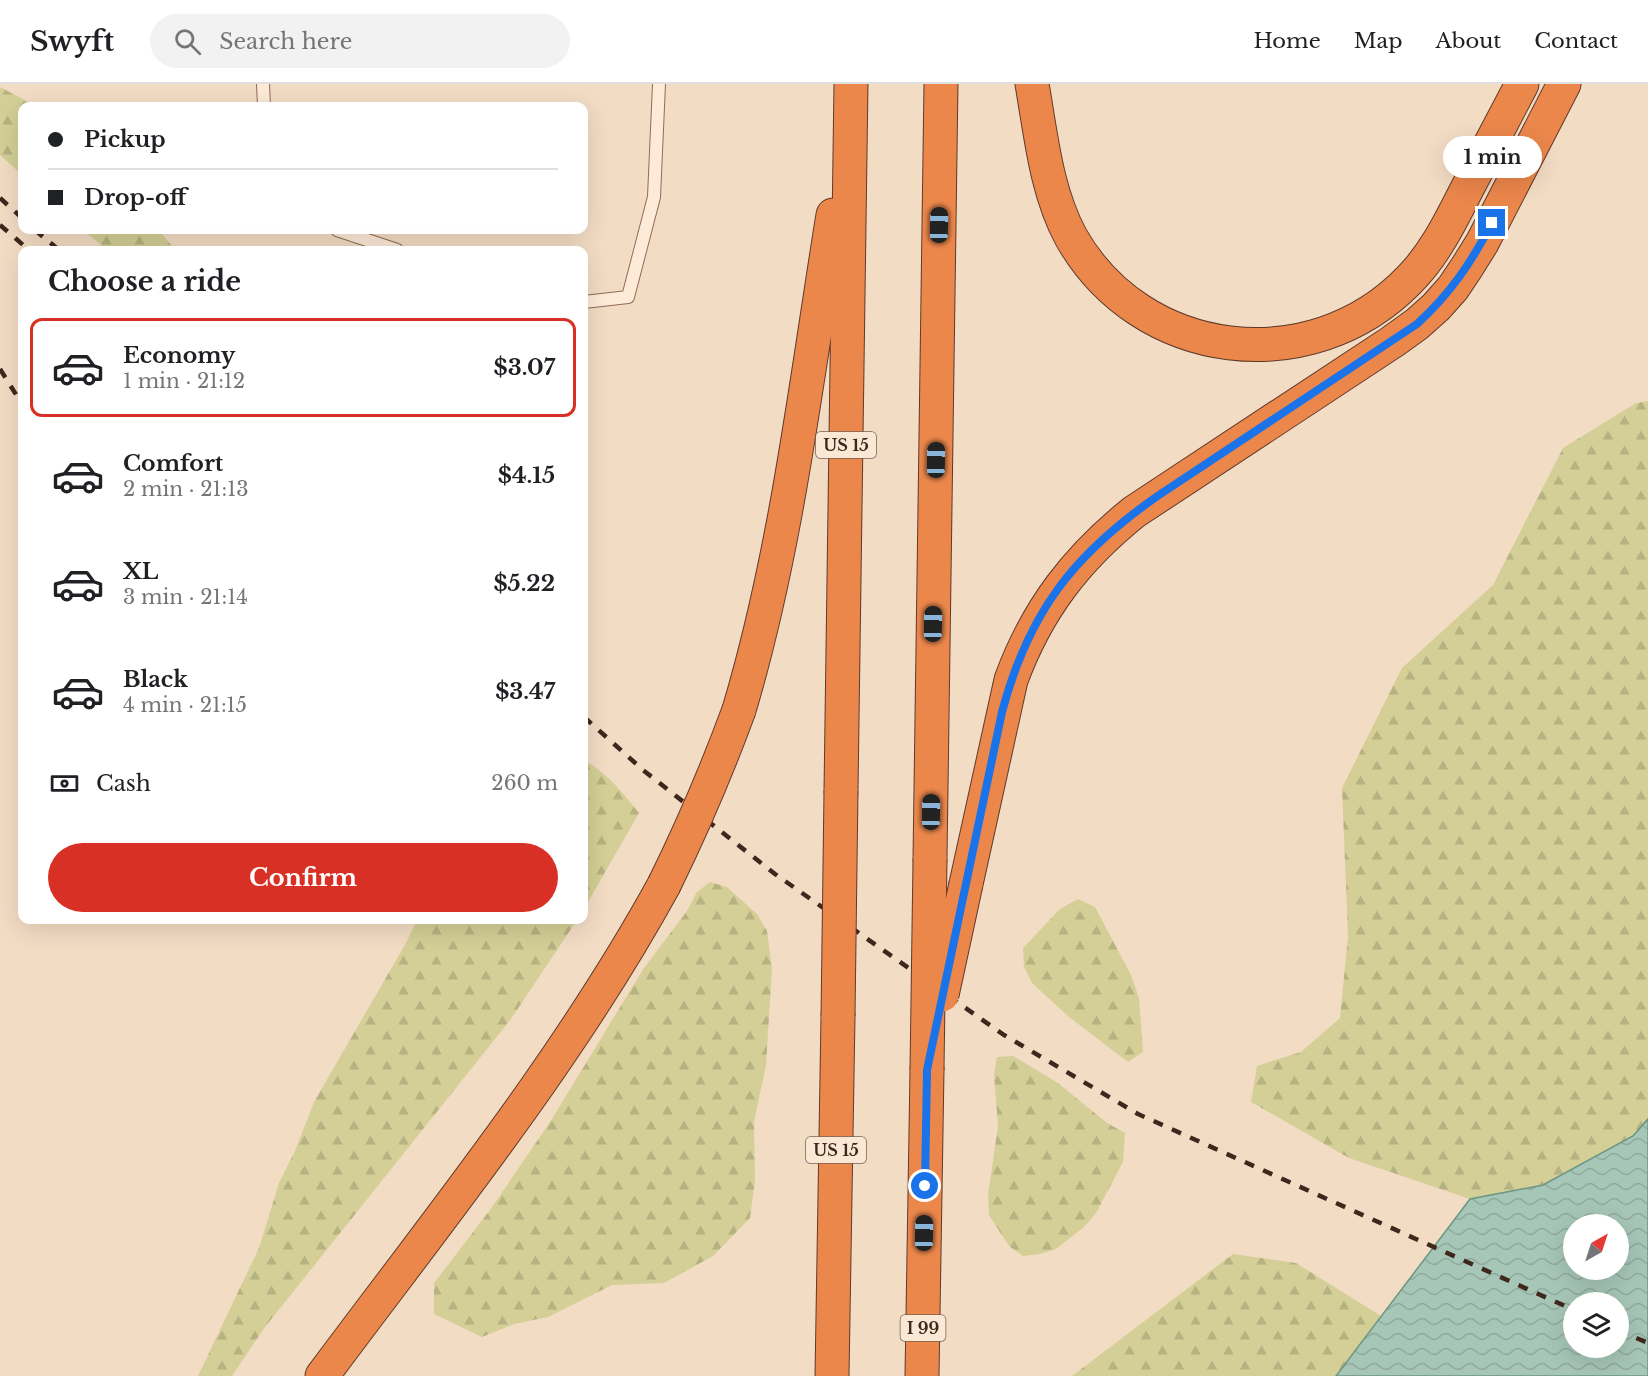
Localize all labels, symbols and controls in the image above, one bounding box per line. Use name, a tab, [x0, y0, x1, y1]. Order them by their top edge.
search box	[150, 14, 570, 68]
text: Swyft	[30, 24, 114, 59]
icon: search	[171, 25, 204, 58]
text: Search here	[219, 28, 352, 55]
text: Home	[1254, 28, 1321, 54]
text: Map	[1354, 28, 1402, 54]
text: About	[1435, 28, 1501, 54]
text: Contact	[1534, 28, 1618, 54]
text: Pickup	[84, 126, 166, 153]
callout: 1 min	[1442, 136, 1541, 178]
text: 1 min	[1464, 145, 1521, 169]
text: Drop-off	[84, 184, 186, 211]
car	[930, 207, 948, 243]
route end	[1478, 209, 1505, 236]
text: Choose a ride	[48, 265, 241, 298]
icon: car	[51, 341, 105, 395]
text: Economy	[123, 342, 235, 369]
text: $3.07	[494, 354, 555, 381]
text: 1 min · 21:12	[123, 369, 245, 393]
road number: US 15	[816, 432, 876, 458]
car	[927, 442, 945, 478]
icon: car	[51, 449, 105, 503]
text: Comfort	[123, 450, 223, 477]
text: $4.15	[498, 462, 555, 489]
text: 2 min · 21:13	[123, 477, 248, 501]
icon: car	[51, 557, 105, 611]
text: XL	[123, 558, 158, 585]
text: $5.22	[493, 570, 555, 597]
text: 3 min · 21:14	[123, 585, 248, 609]
car	[924, 606, 942, 642]
icon: car	[51, 665, 105, 719]
text: Black	[123, 666, 188, 693]
text: $3.47	[495, 678, 555, 705]
text: 4 min · 21:15	[123, 693, 247, 717]
icon: cash	[48, 767, 81, 800]
text: Cash	[96, 770, 151, 797]
text: 260 m	[491, 771, 558, 795]
car	[922, 794, 940, 830]
button: Confirm	[48, 843, 558, 912]
road number: US 15	[806, 1137, 866, 1163]
route start	[911, 1172, 938, 1199]
north arrow	[1563, 1214, 1629, 1280]
map controls	[1563, 1214, 1629, 1358]
car	[915, 1215, 933, 1251]
button: layers	[1563, 1292, 1629, 1358]
road number: I 99	[900, 1315, 946, 1341]

